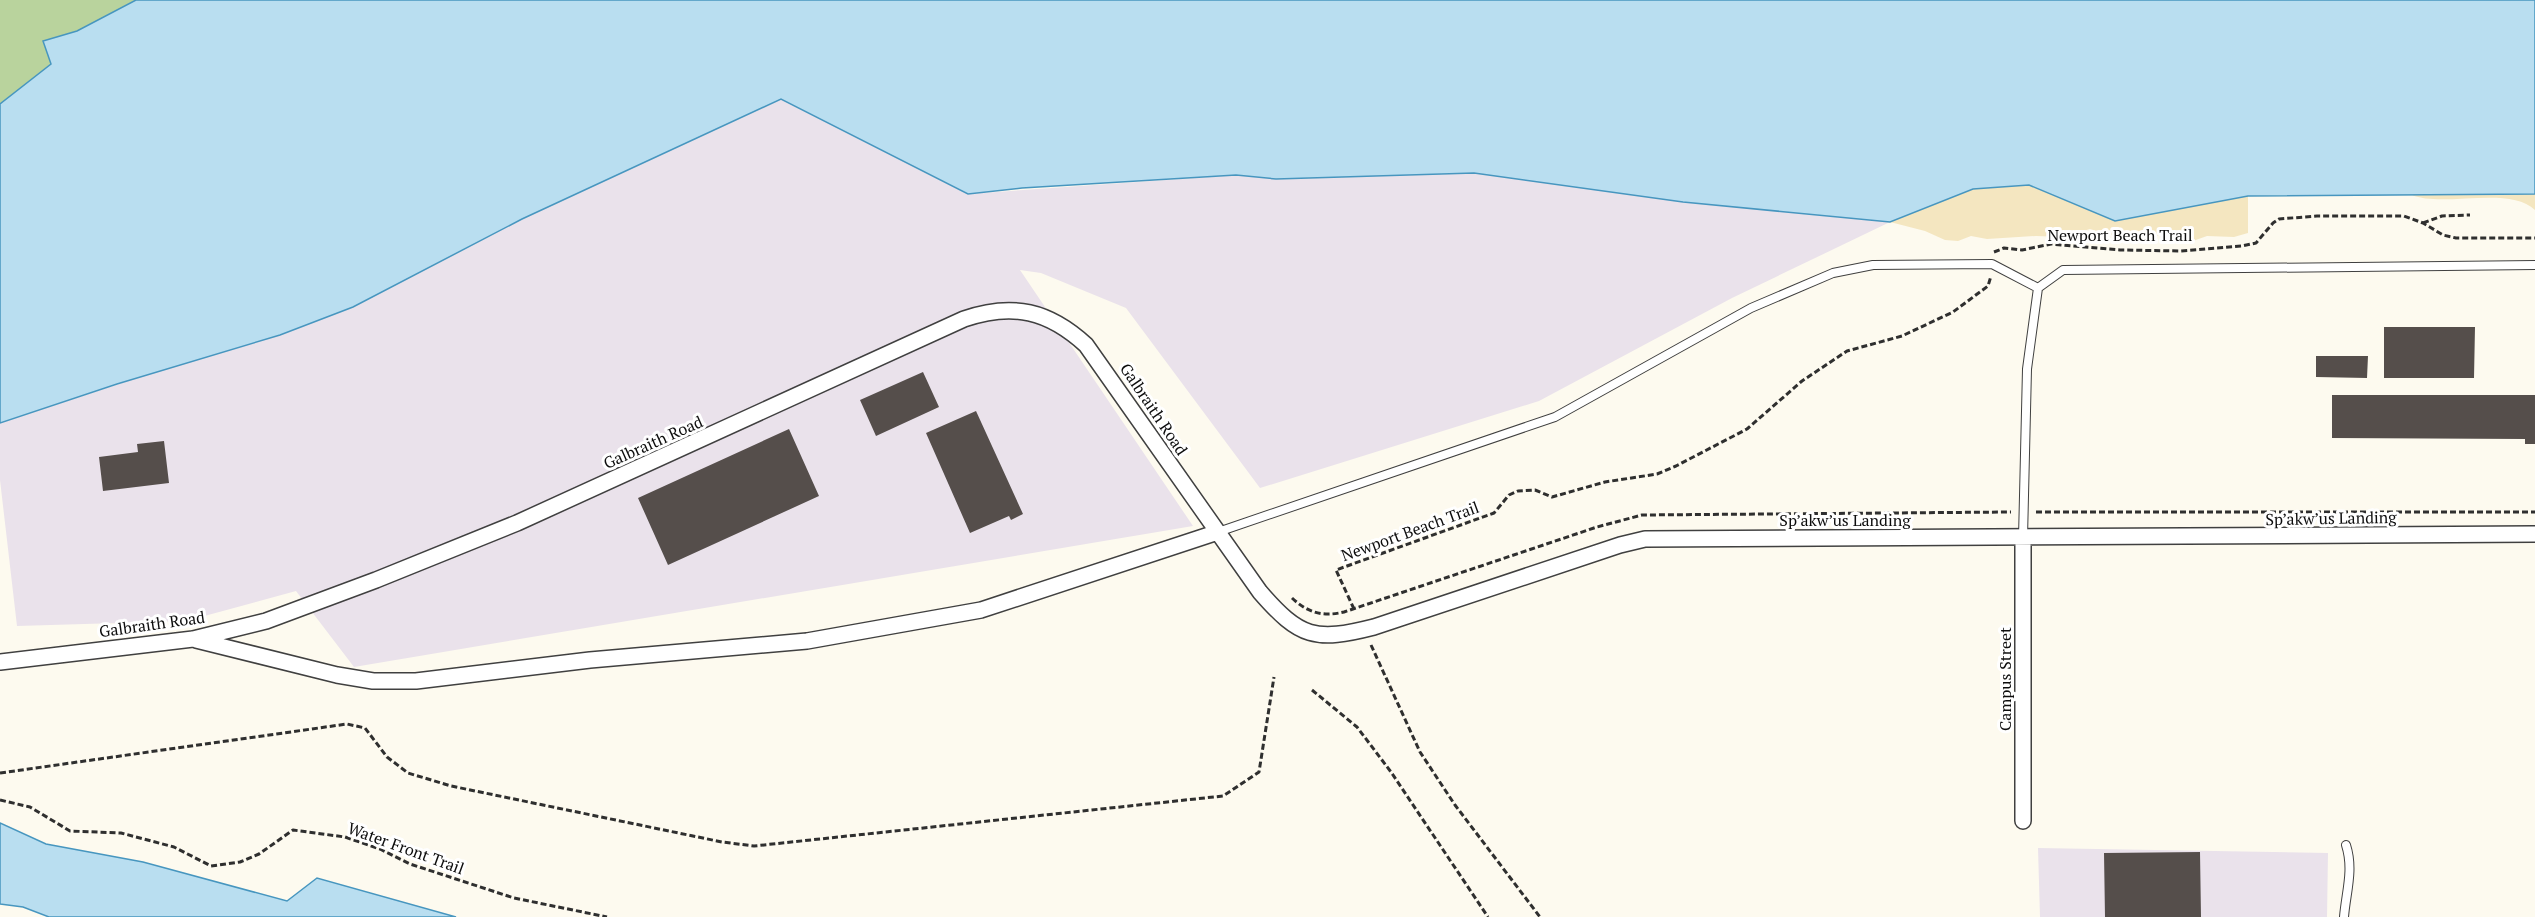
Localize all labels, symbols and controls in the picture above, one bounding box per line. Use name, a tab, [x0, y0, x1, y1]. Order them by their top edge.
street label: Newport Beach Trail	[2047, 224, 2193, 246]
street label: Galbraith Road	[1115, 359, 1193, 459]
street label: Galbraith Road	[600, 410, 706, 474]
street label: Newport Beach Trail	[1338, 496, 1482, 566]
street label: Sp’akw’us Landing	[2265, 506, 2397, 530]
street label: Sp’akw’us Landing	[1779, 509, 1911, 531]
street label: Galbraith Road	[98, 606, 206, 642]
street label: Campus Street	[1994, 627, 2016, 731]
street label: Water Front Trail	[345, 817, 467, 879]

